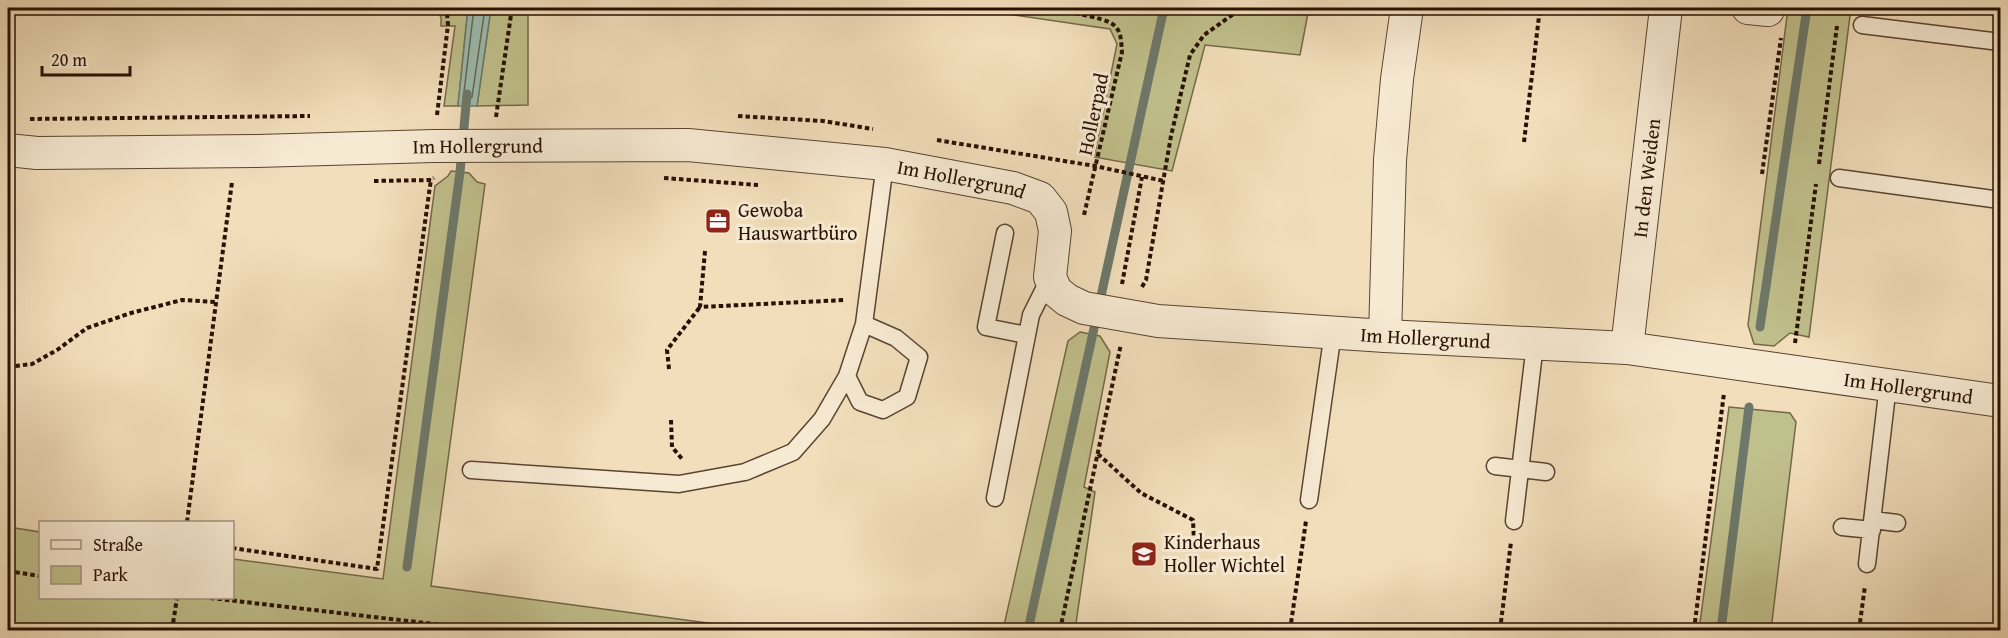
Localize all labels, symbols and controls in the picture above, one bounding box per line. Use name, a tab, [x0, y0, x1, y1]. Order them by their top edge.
scale bar	[42, 39, 130, 77]
text: 20 m	[51, 46, 87, 73]
street label: Hollerpad	[1070, 70, 1115, 158]
street label: In den Weiden	[1625, 117, 1667, 239]
street label: Im Hollergrund	[412, 131, 543, 161]
street label: Im Hollergrund	[895, 152, 1030, 206]
place label: Gewoba Hauswartbüro	[738, 195, 857, 247]
office icon: Gewoba Hauswartbüro	[703, 206, 733, 236]
street label: Im Hollergrund	[1359, 319, 1492, 355]
street label: Im Hollergrund	[1842, 364, 1975, 411]
legend	[39, 521, 234, 599]
place label: Kinderhaus Holler Wichtel	[1164, 527, 1286, 579]
text: Straße	[93, 531, 143, 558]
school or university icon: Kinderhaus Holler Wichtel	[1129, 539, 1159, 569]
text: Park	[93, 561, 129, 588]

